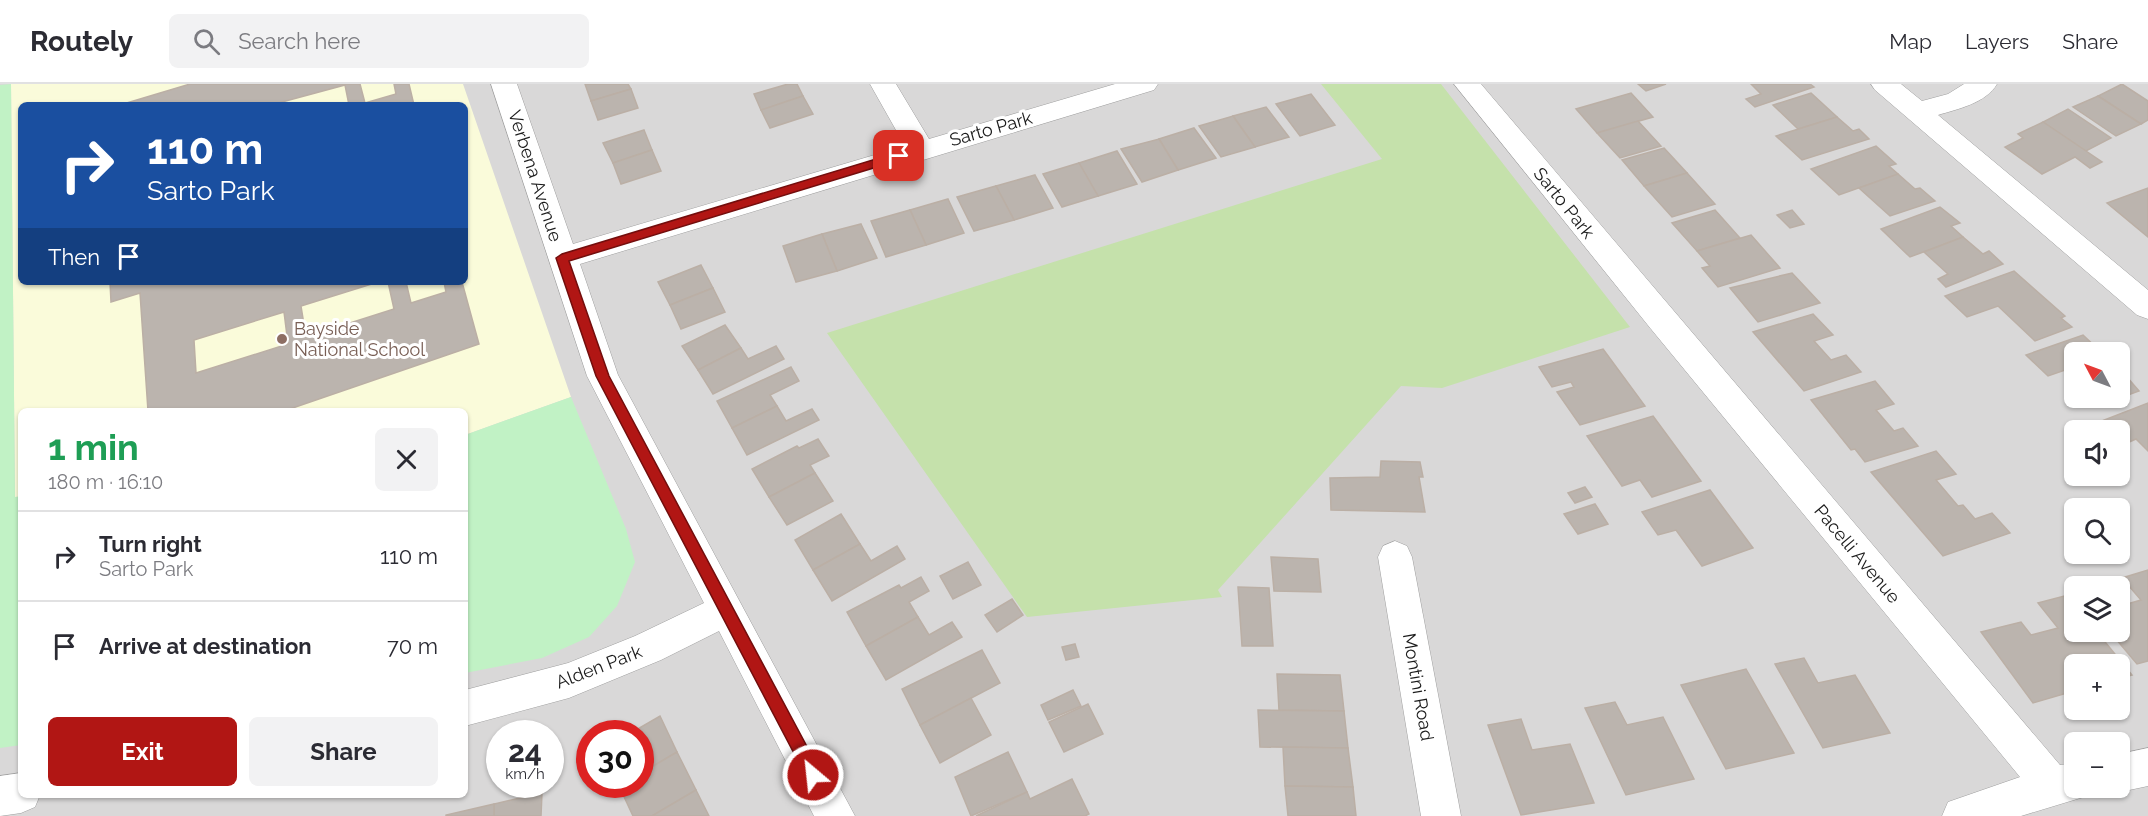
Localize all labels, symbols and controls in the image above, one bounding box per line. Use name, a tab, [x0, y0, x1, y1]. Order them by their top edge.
search box	[169, 14, 589, 68]
text: Routely	[30, 25, 133, 58]
icon: search	[190, 25, 223, 58]
text: Search here	[238, 28, 360, 54]
text: Map	[1889, 29, 1932, 54]
text: Layers	[1965, 29, 2029, 54]
text: Share	[2062, 29, 2118, 54]
street label: Verbena Avenue	[504, 107, 567, 245]
street label: Sarto Park	[947, 107, 1035, 150]
text: 110 m	[147, 125, 263, 174]
icon: right	[48, 126, 126, 204]
pin	[873, 130, 924, 181]
icon: arrive	[882, 139, 915, 172]
street label: Sarto Park	[1529, 163, 1600, 243]
text: Sarto Park	[147, 175, 274, 206]
icon: arrive	[112, 240, 145, 273]
text: Then	[48, 244, 100, 270]
place label: Bayside National School	[294, 318, 425, 360]
marker: Bayside National School	[275, 332, 289, 346]
north arrow	[2064, 342, 2130, 408]
map controls	[2064, 342, 2130, 798]
button: sound	[2064, 420, 2130, 486]
text: 1 min	[48, 426, 139, 468]
button: close	[375, 428, 438, 491]
text: 180 m · 16:10	[48, 470, 163, 494]
button: search	[2064, 498, 2130, 564]
street label: Pacelli Avenue	[1810, 500, 1905, 608]
text: Turn right	[99, 531, 202, 557]
icon: right	[48, 540, 81, 573]
text: 110 m	[380, 543, 438, 569]
text: Sarto Park	[99, 557, 193, 581]
button: layers	[2064, 576, 2130, 642]
icon: arrive	[48, 630, 81, 663]
street label: Montini Road	[1399, 631, 1438, 742]
text: Arrive at destination	[99, 633, 312, 659]
text: 70 m	[387, 633, 438, 659]
street label: Alden Park	[553, 640, 645, 693]
button: +	[2064, 654, 2130, 720]
button: Exit	[48, 717, 237, 786]
button: Share	[249, 717, 438, 786]
speed limit sign: 30	[576, 720, 654, 798]
button: −	[2064, 732, 2130, 798]
text: 24	[508, 734, 542, 769]
position arrow	[781, 743, 845, 807]
text: km/h	[505, 765, 545, 783]

